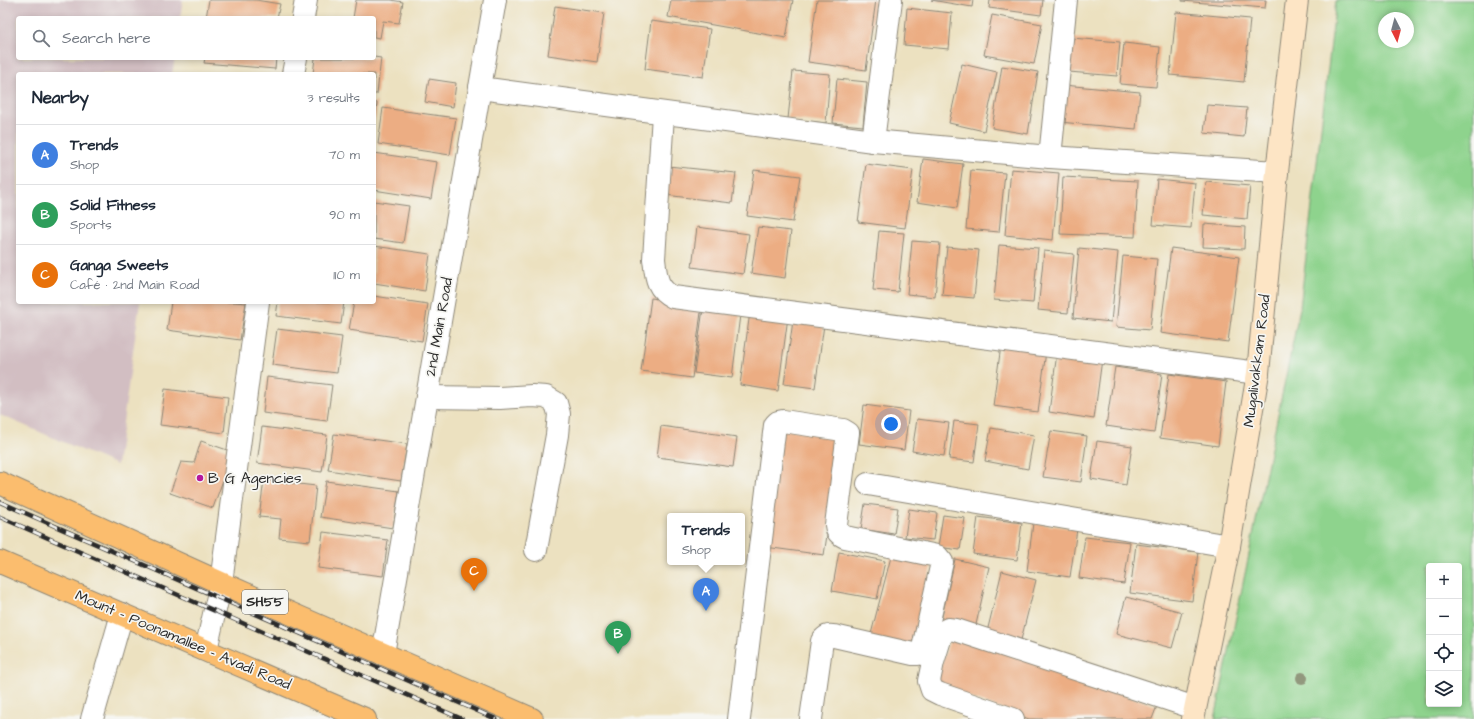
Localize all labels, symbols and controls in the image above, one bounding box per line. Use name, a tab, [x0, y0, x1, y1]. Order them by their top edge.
north arrow	[1378, 12, 1414, 48]
search box	[16, 16, 376, 60]
icon: search	[30, 27, 52, 49]
text: Search here	[62, 28, 151, 49]
text: Nearby	[32, 86, 89, 110]
text: 3 results	[307, 89, 360, 107]
text: Trends	[70, 135, 118, 156]
text: A	[41, 146, 49, 164]
text: 70 m	[328, 146, 360, 164]
text: Shop	[70, 156, 99, 174]
text: Solid Fitness	[70, 195, 156, 216]
text: B	[40, 206, 50, 224]
text: 90 m	[329, 206, 360, 224]
text: Sports	[70, 216, 112, 234]
text: Ganga Sweets	[70, 255, 168, 276]
text: C	[40, 266, 50, 284]
text: 110 m	[333, 266, 360, 284]
text: Café · 2nd Main Road	[70, 276, 200, 294]
street label: 2nd Main Road	[420, 276, 458, 378]
street label: Mugalivakkam Road	[1238, 293, 1277, 429]
your location	[881, 414, 901, 434]
place label: B G Agencies	[208, 468, 302, 490]
marker: B G Agencies	[195, 473, 205, 483]
popup	[667, 513, 745, 565]
text: Trends	[682, 520, 730, 541]
text: Shop	[682, 541, 711, 559]
pin: C	[461, 558, 487, 591]
map controls	[1426, 563, 1462, 707]
button: +	[1426, 563, 1462, 599]
pin: A	[693, 578, 719, 611]
street label: Mount - Poonamallee - Avadi Road	[72, 585, 294, 695]
road number: SH55	[242, 590, 288, 614]
button: −	[1426, 599, 1462, 635]
pin: B	[605, 621, 631, 654]
button: locate	[1426, 635, 1462, 671]
button: layers	[1426, 671, 1462, 707]

